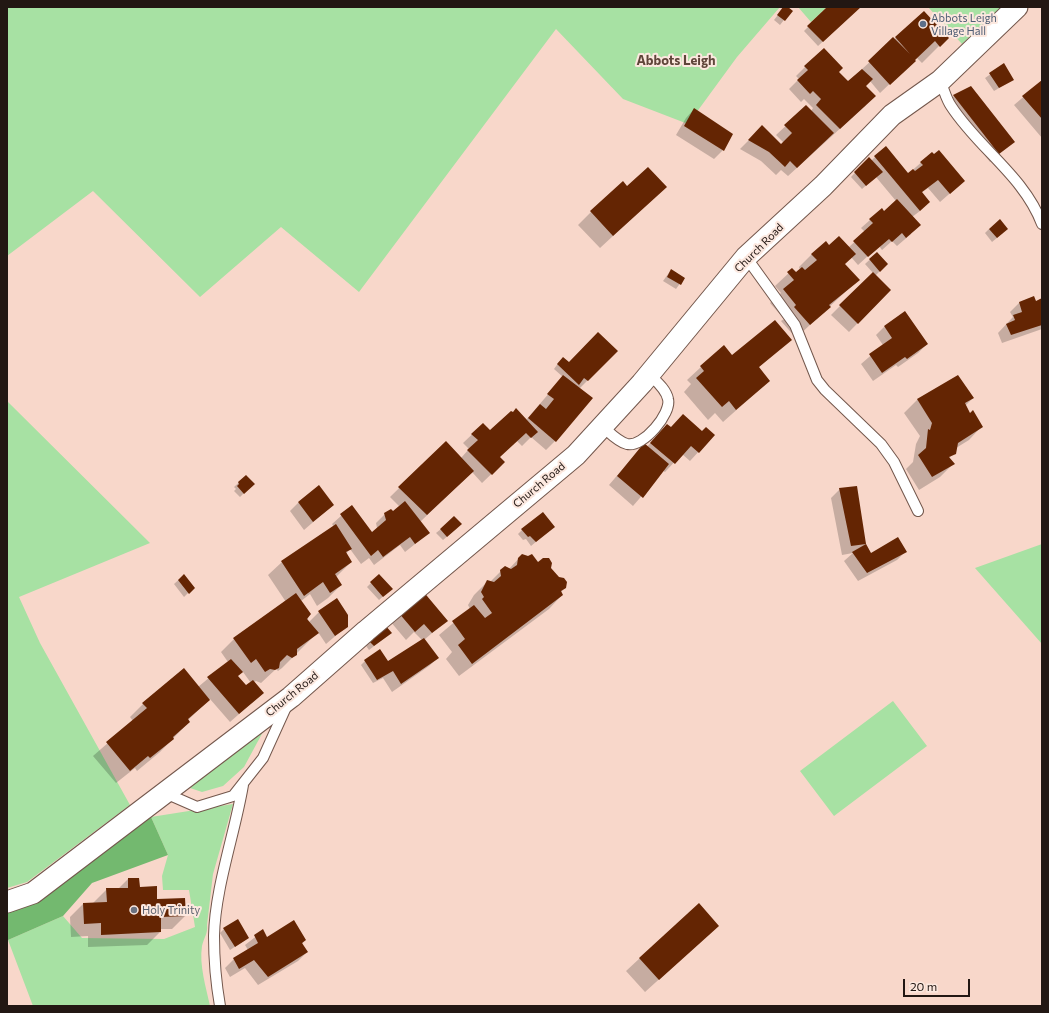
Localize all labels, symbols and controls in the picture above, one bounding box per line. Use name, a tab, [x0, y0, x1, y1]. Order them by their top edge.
place label: Abbots Leigh Village Hall	[931, 11, 997, 37]
marker: Abbots Leigh Village Hall	[918, 19, 928, 29]
district label: Abbots Leigh	[636, 53, 716, 69]
street label: Church Road	[732, 221, 786, 275]
street label: Church Road	[510, 459, 568, 511]
street label: Church Road	[263, 669, 321, 719]
place label: Holy Trinity	[142, 903, 200, 917]
marker: Holy Trinity	[129, 905, 139, 915]
scale bar	[905, 971, 972, 997]
text: 20 m	[910, 979, 937, 993]

